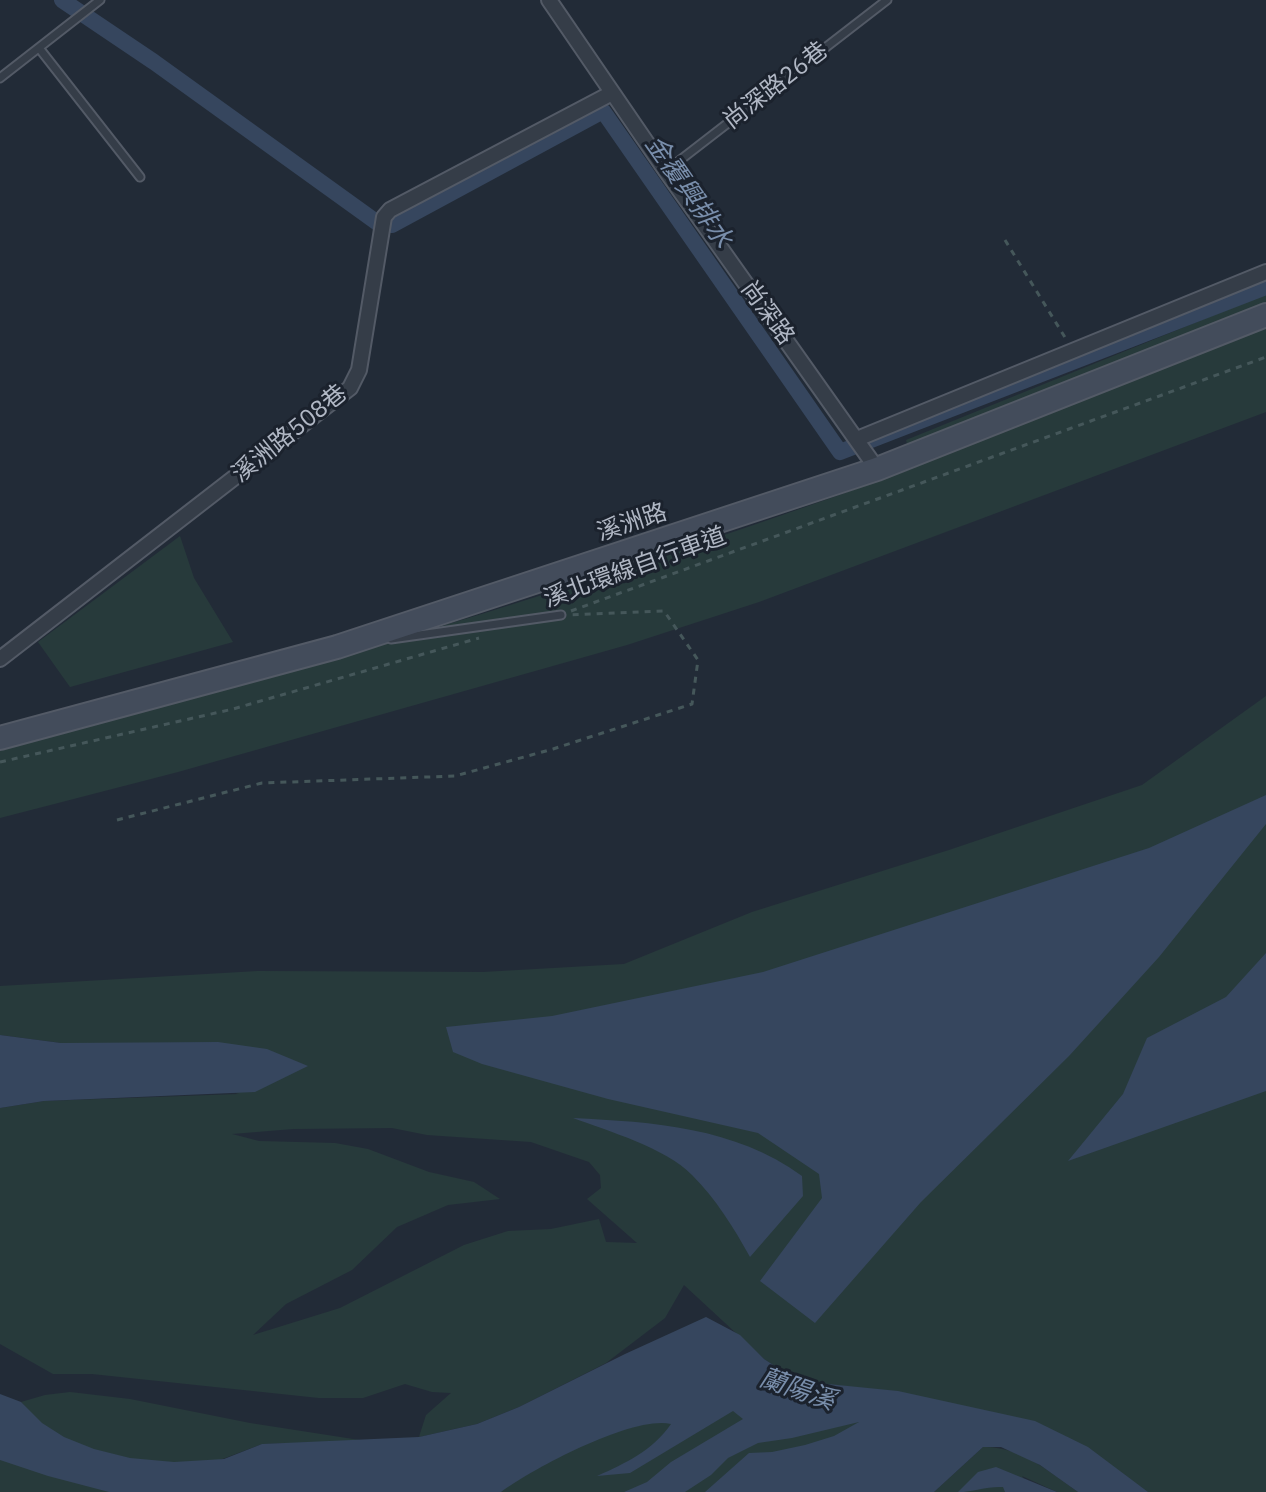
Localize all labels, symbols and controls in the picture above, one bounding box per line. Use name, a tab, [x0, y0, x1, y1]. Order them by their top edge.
street label: 尚深路26巷	[718, 36, 834, 136]
water label: 金覆興排水	[638, 130, 738, 254]
street label: 尚深路	[734, 275, 800, 351]
street label: 溪洲路508巷	[227, 379, 353, 489]
street label: 溪洲路	[593, 498, 671, 548]
street label: 溪北環線自行車道	[540, 522, 730, 614]
water label: 蘭陽溪	[755, 1363, 839, 1417]

